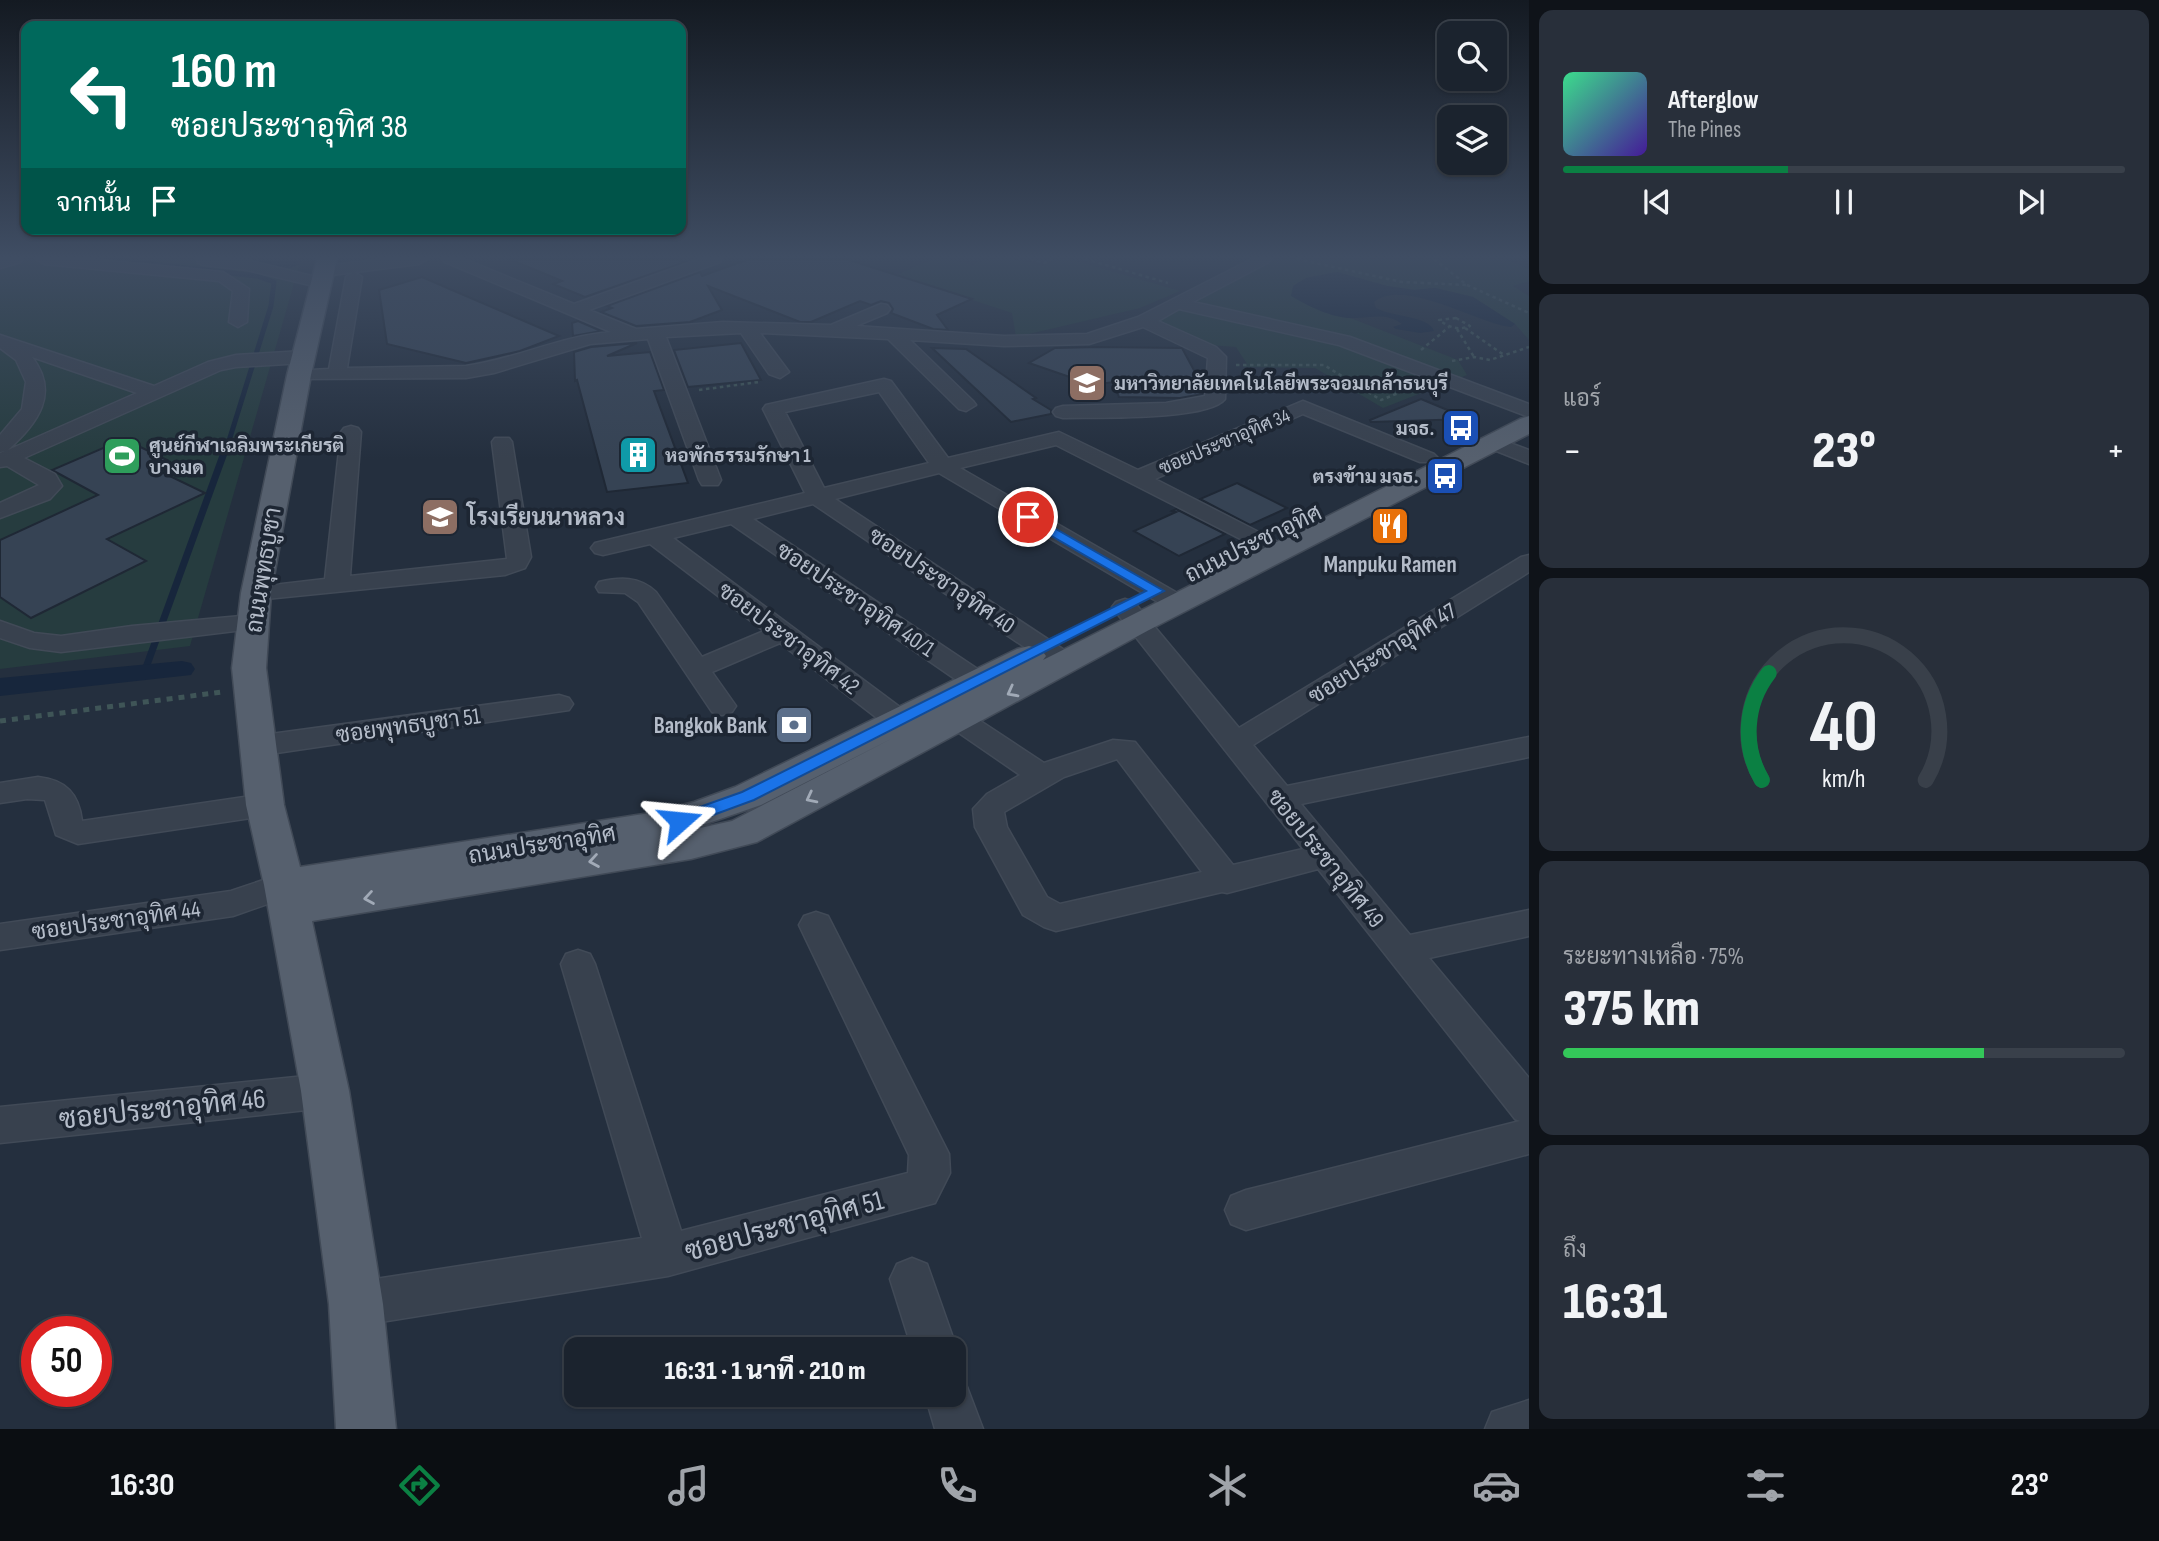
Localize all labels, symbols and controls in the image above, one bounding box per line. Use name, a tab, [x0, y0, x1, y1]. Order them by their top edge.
map controls	[1437, 21, 1507, 175]
button: search	[1437, 21, 1507, 91]
text: 160 m	[171, 43, 277, 102]
icon: left	[56, 49, 147, 140]
text: Afterglow	[1668, 85, 1759, 116]
button: layers	[1437, 105, 1507, 175]
text: ซอยประชาอุทิศ 38	[171, 108, 408, 147]
text: The Pines	[1668, 116, 1741, 144]
icon: arrive	[145, 182, 183, 220]
icon: previous	[1638, 183, 1676, 221]
icon: pause	[1825, 183, 1863, 221]
icon: next	[2012, 183, 2050, 221]
text: จากนั้น	[56, 188, 131, 219]
school or university icon: มหาวิทยาลัยเทคโนโลยีพระจอมเกล้าธนบุรี	[1066, 362, 1108, 404]
place label: มหาวิทยาลัยเทคโนโลยีพระจอมเกล้าธนบุรี	[1114, 371, 1448, 398]
text: แอร์	[1563, 385, 1601, 413]
street label: ซอยประชาอุทิศ 34	[1156, 404, 1294, 480]
bus stop icon: มจธ.	[1440, 407, 1482, 449]
place label: มจธ.	[1396, 418, 1434, 441]
text: 23°	[1812, 420, 1876, 483]
text: −	[1563, 429, 1582, 474]
text: +	[2106, 429, 2125, 474]
place label: ศูนย์กีฬาเฉลิมพระเกียรติ บางมด	[149, 433, 344, 480]
building icon: หอพักธรรมรักษา 1	[617, 434, 659, 476]
sports icon: ศูนย์กีฬาเฉลิมพระเกียรติ บางมด	[101, 435, 143, 477]
place label: หอพักธรรมรักษา 1	[665, 445, 811, 468]
bus stop icon: ตรงข้าม มจธ.	[1424, 455, 1466, 497]
place label: ตรงข้าม มจธ.	[1313, 465, 1418, 489]
pin	[998, 487, 1058, 547]
school or university icon: โรงเรียนนาหลวง	[419, 496, 461, 538]
icon: arrive	[1009, 498, 1047, 536]
street label: ถนนประชาอุทิศ	[1180, 498, 1327, 590]
place label: โรงเรียนนาหลวง	[465, 501, 625, 532]
street label: ถนนพุทธบูชา	[240, 505, 290, 635]
restaurant icon: Manpuku Ramen	[1369, 505, 1411, 547]
street label: ซอยประชาอุทิศ 40	[862, 521, 1020, 641]
street label: ซอยประชาอุทิศ 40/1	[770, 536, 941, 664]
place label: Manpuku Ramen	[1323, 551, 1457, 579]
street label: ซอยประชาอุทิศ 42	[712, 576, 865, 702]
street label: ซอยประชาอุทิศ 47	[1303, 596, 1462, 711]
one-way arrow	[1007, 684, 1019, 697]
text: 40	[1810, 685, 1878, 773]
street label: ซอยพุทธบูชา 51	[334, 702, 483, 752]
bank icon: Bangkok Bank	[773, 704, 815, 746]
place label: Bangkok Bank	[654, 712, 767, 740]
text: km/h	[1822, 764, 1866, 795]
street label: ซอยประชาอุทิศ 49	[1260, 783, 1390, 934]
position arrow	[643, 784, 717, 858]
one-way arrow	[805, 790, 818, 804]
street label: ถนนประชาอุทิศ	[466, 819, 618, 871]
one-way arrow	[588, 853, 600, 868]
one-way arrow	[364, 890, 375, 905]
street label: ซอยประชาอุทิศ 44	[30, 894, 203, 948]
text: ระยะทางเหลือ · 75%	[1563, 943, 1744, 971]
text: 375 km	[1563, 978, 1700, 1041]
street label: ซอยประชาอุทิศ 46	[57, 1081, 267, 1139]
street label: ซอยประชาอุทิศ 51	[681, 1183, 888, 1271]
text: ถึง	[1563, 1236, 1587, 1264]
text: 16:31	[1563, 1271, 1667, 1334]
speed limit sign: 50	[21, 1316, 112, 1407]
text: 16:31 · 1 นาที · 210 m	[664, 1356, 866, 1387]
icon: directions	[395, 1461, 444, 1510]
icon: music	[664, 1461, 713, 1510]
icon: phone	[933, 1461, 982, 1510]
icon: climate	[1203, 1461, 1252, 1510]
icon: car	[1472, 1461, 1521, 1510]
icon: filters	[1741, 1461, 1790, 1510]
text: 16:30	[110, 1466, 174, 1505]
text: 23°	[2010, 1466, 2049, 1505]

